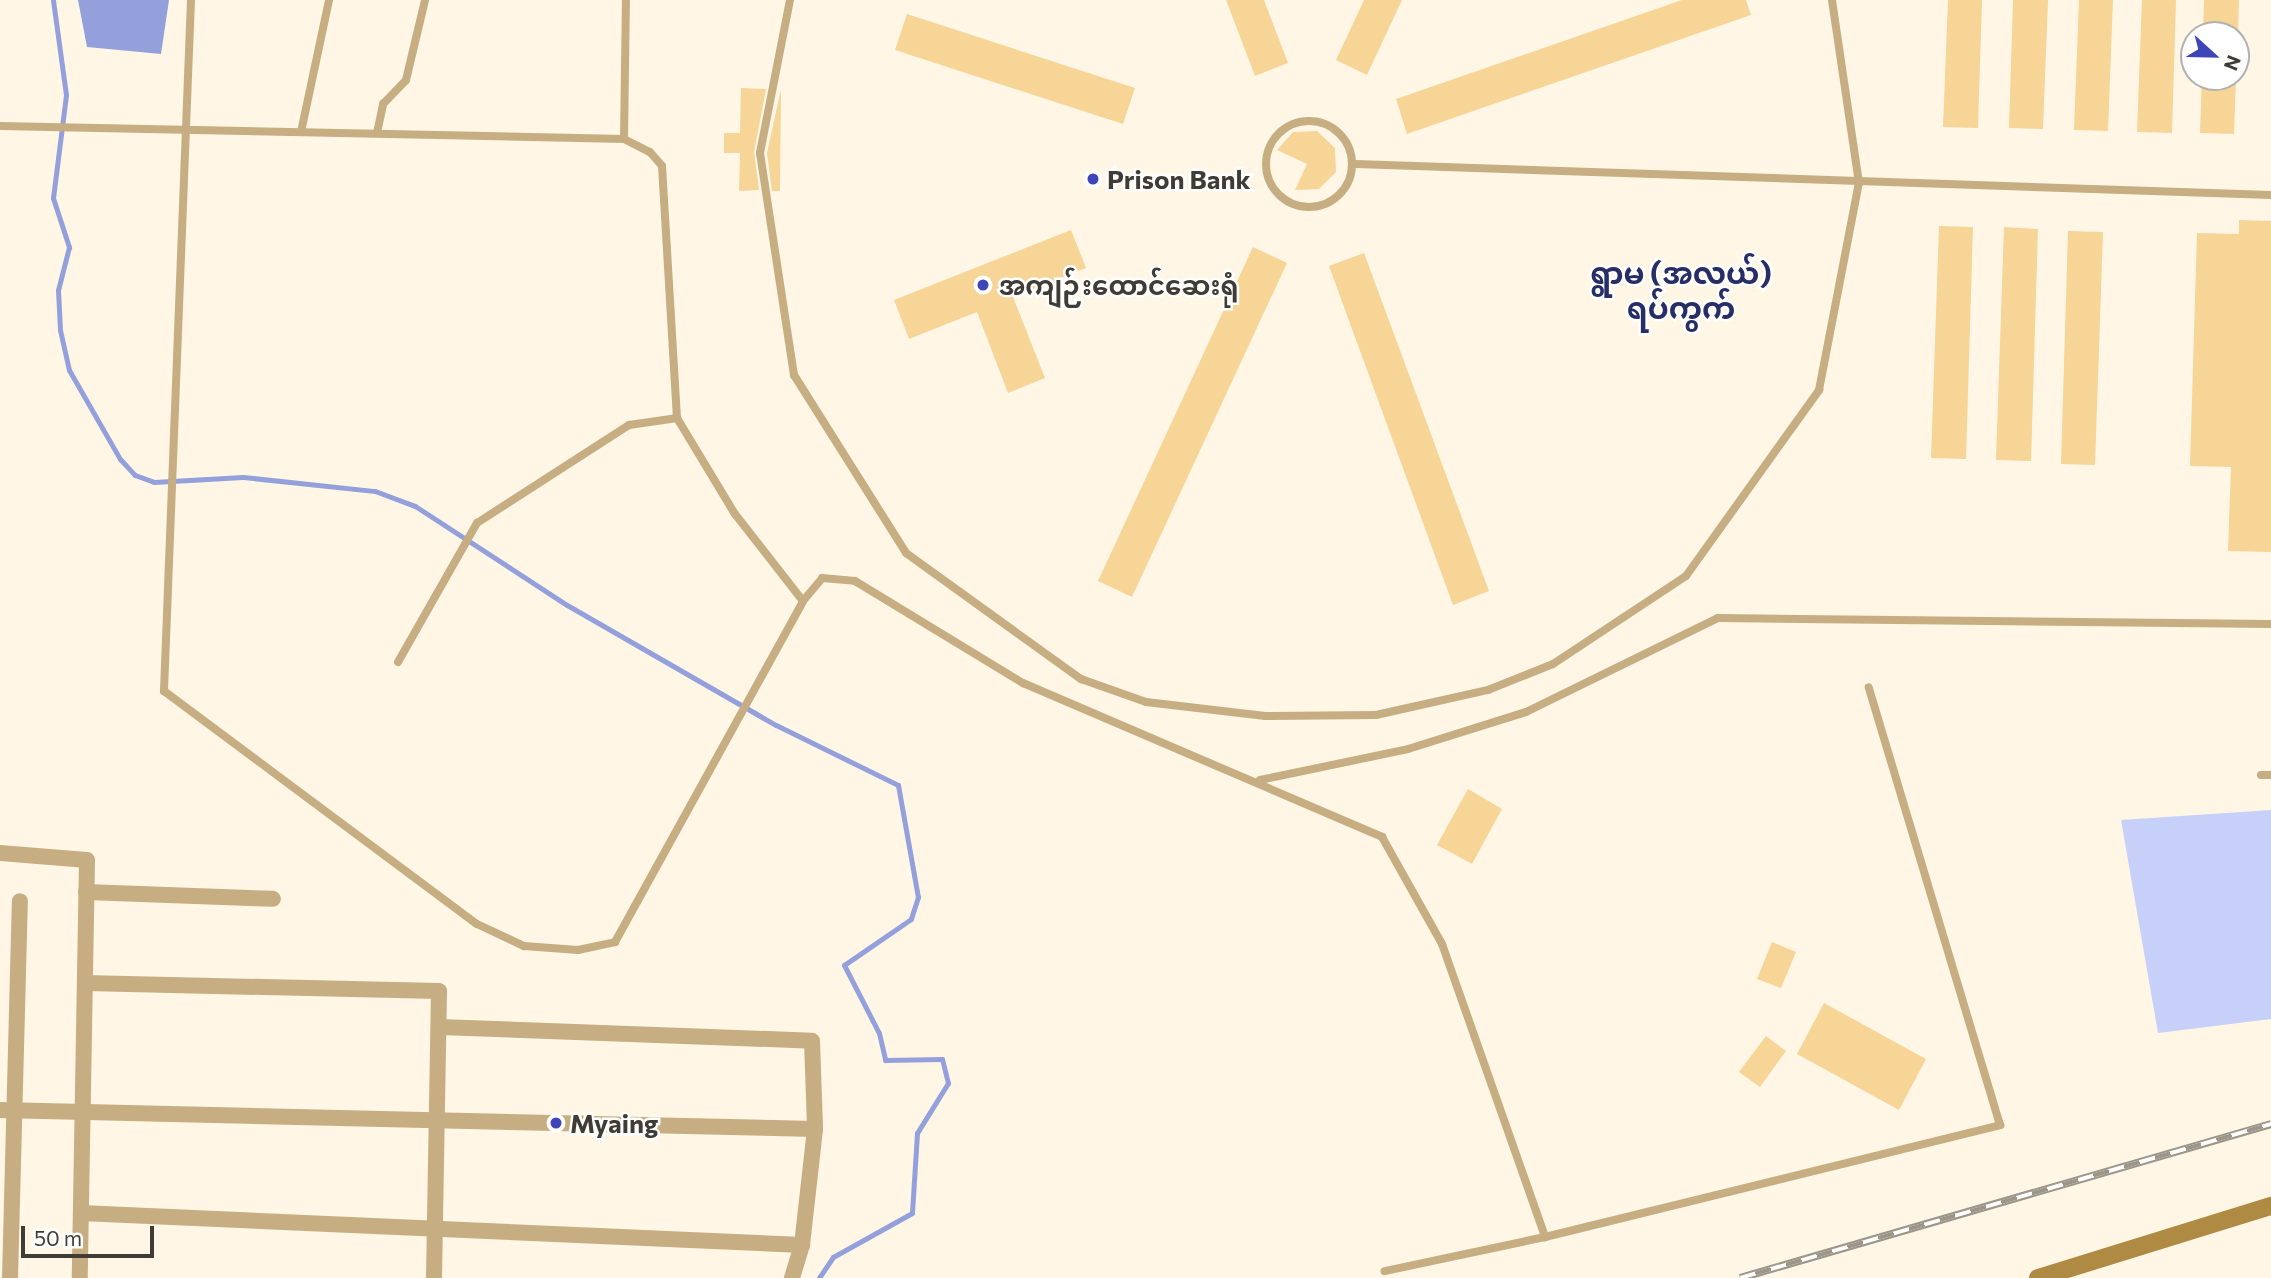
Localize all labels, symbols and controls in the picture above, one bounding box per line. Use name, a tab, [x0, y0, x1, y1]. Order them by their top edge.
north arrow	[2180, 21, 2250, 91]
text: N	[2220, 52, 2246, 74]
place label: Prison Bank	[1107, 163, 1250, 195]
marker: Prison Bank	[1085, 171, 1101, 187]
district label: ရွာမ (အလယ်) ရပ်ကွက်	[1590, 254, 1772, 324]
place label: အကျဉ်းထောင်ဆေးရုံ	[999, 269, 1239, 301]
marker: အကျဉ်းထောင်ဆေးရုံ	[973, 275, 993, 295]
place label: Myaing	[570, 1107, 658, 1139]
marker: Myaing	[548, 1115, 564, 1131]
scale bar	[24, 1212, 158, 1256]
text: 50 m	[34, 1225, 82, 1250]

